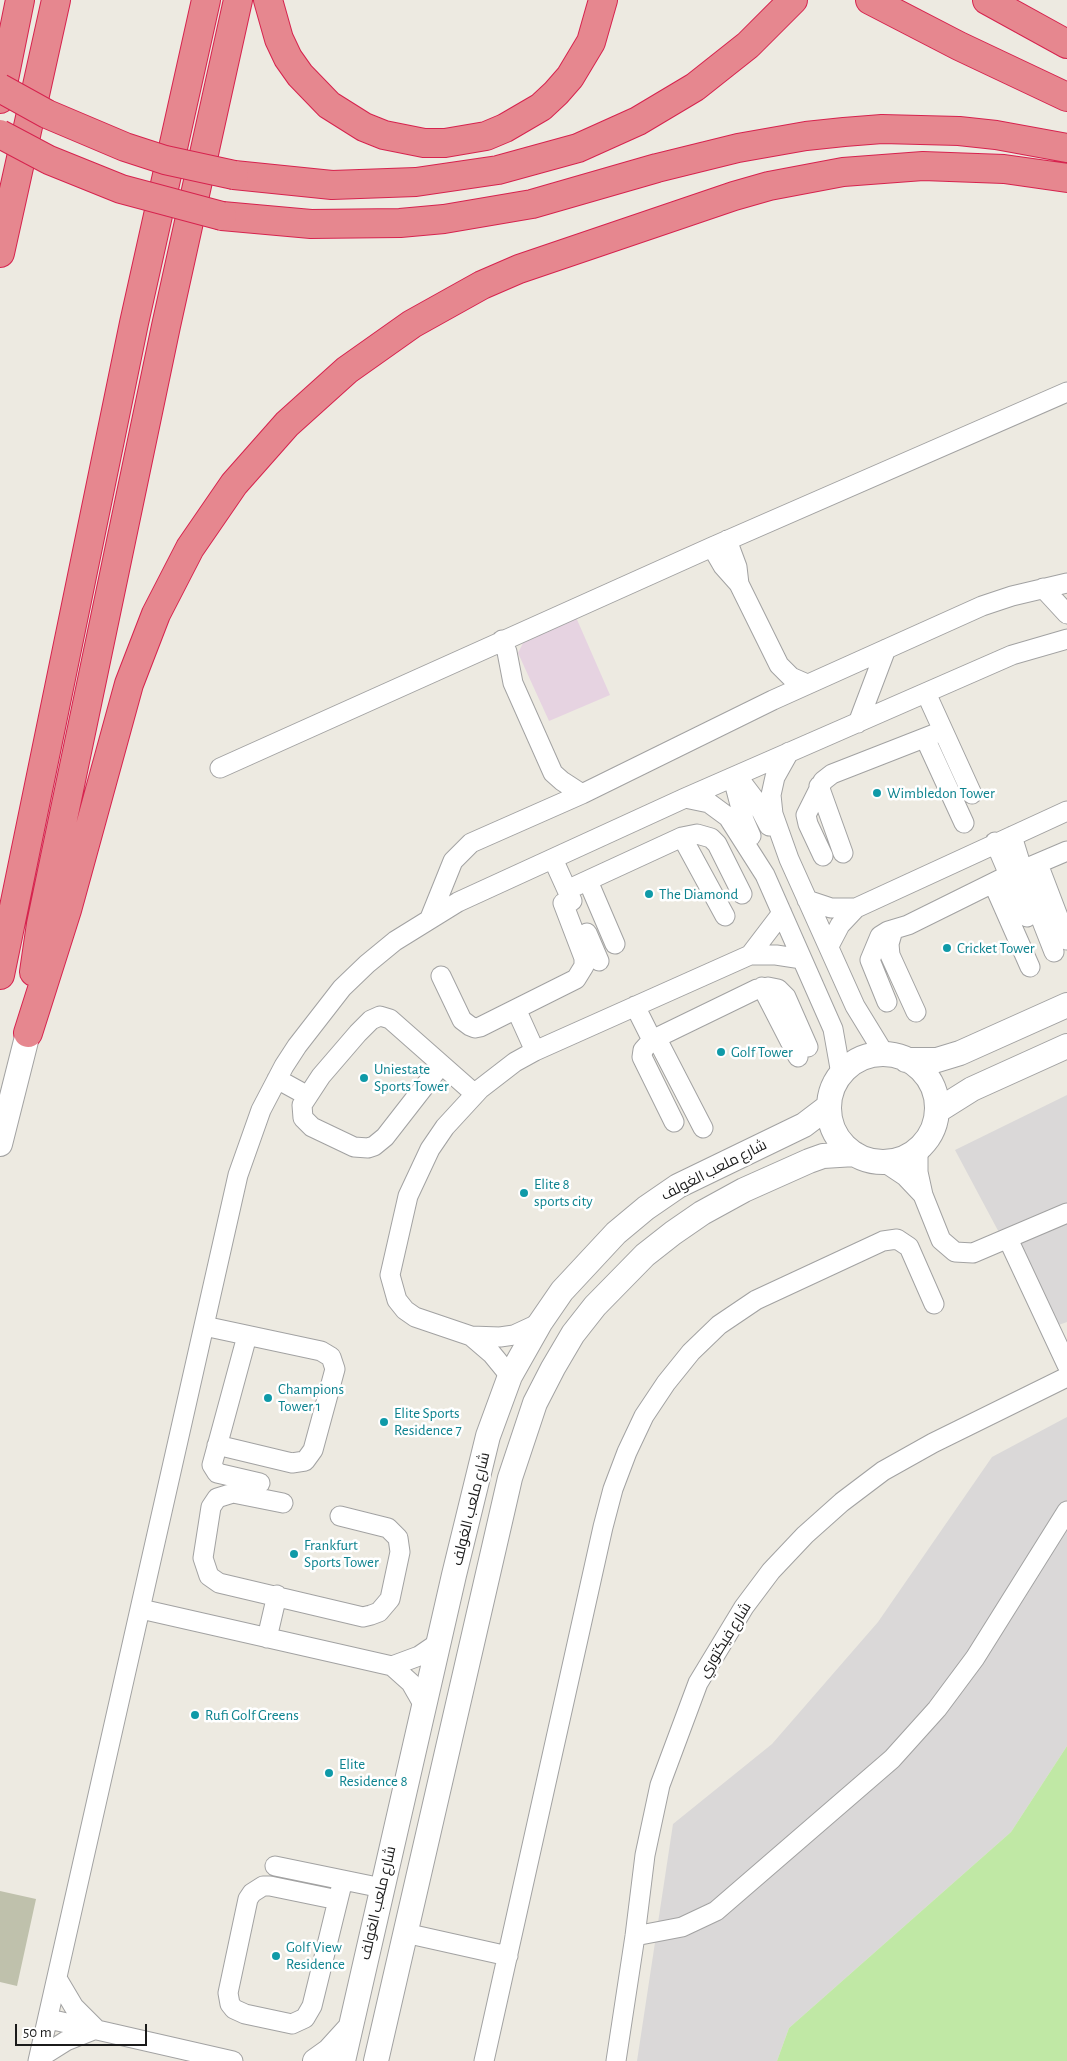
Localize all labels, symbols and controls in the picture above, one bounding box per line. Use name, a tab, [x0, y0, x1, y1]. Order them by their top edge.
place label: Wimbledon Tower	[887, 784, 995, 802]
marker: Wimbledon Tower	[871, 787, 883, 799]
place label: The Diamond	[659, 885, 738, 903]
marker: The Diamond	[643, 888, 655, 900]
place label: Cricket Tower	[957, 939, 1035, 957]
marker: Cricket Tower	[941, 942, 953, 954]
place label: Golf Tower	[731, 1043, 793, 1061]
marker: Golf Tower	[715, 1046, 727, 1058]
place label: Uniestate Sports Tower	[374, 1060, 449, 1095]
marker: Uniestate Sports Tower	[358, 1072, 370, 1084]
street label: شارع ملعب الغولف	[658, 1136, 770, 1204]
place label: Elite 8 sports city	[534, 1175, 593, 1210]
marker: Elite 8 sports city	[518, 1187, 530, 1199]
place label: Champions Tower 1	[278, 1380, 344, 1415]
marker: Champions Tower 1	[262, 1392, 274, 1404]
place label: Elite Sports Residence 7	[394, 1404, 462, 1439]
marker: Elite Sports Residence 7	[378, 1416, 390, 1428]
street label: شارع ملعب الغولف	[448, 1450, 494, 1568]
place label: Frankfurt Sports Tower	[304, 1536, 379, 1571]
marker: Frankfurt Sports Tower	[288, 1548, 300, 1560]
street label: شارع فيكتوري	[695, 1599, 755, 1681]
place label: Rufi Golf Greens	[205, 1706, 299, 1724]
marker: Rufi Golf Greens	[189, 1709, 201, 1721]
place label: Elite Residence 8	[339, 1755, 408, 1790]
marker: Elite Residence 8	[323, 1767, 335, 1779]
street label: شارع ملعب الغولف	[356, 1844, 400, 1962]
place label: Golf View Residence	[286, 1938, 345, 1973]
marker: Golf View Residence	[270, 1950, 282, 1962]
scale bar	[18, 2014, 150, 2046]
text: 50 m	[23, 2025, 52, 2040]

